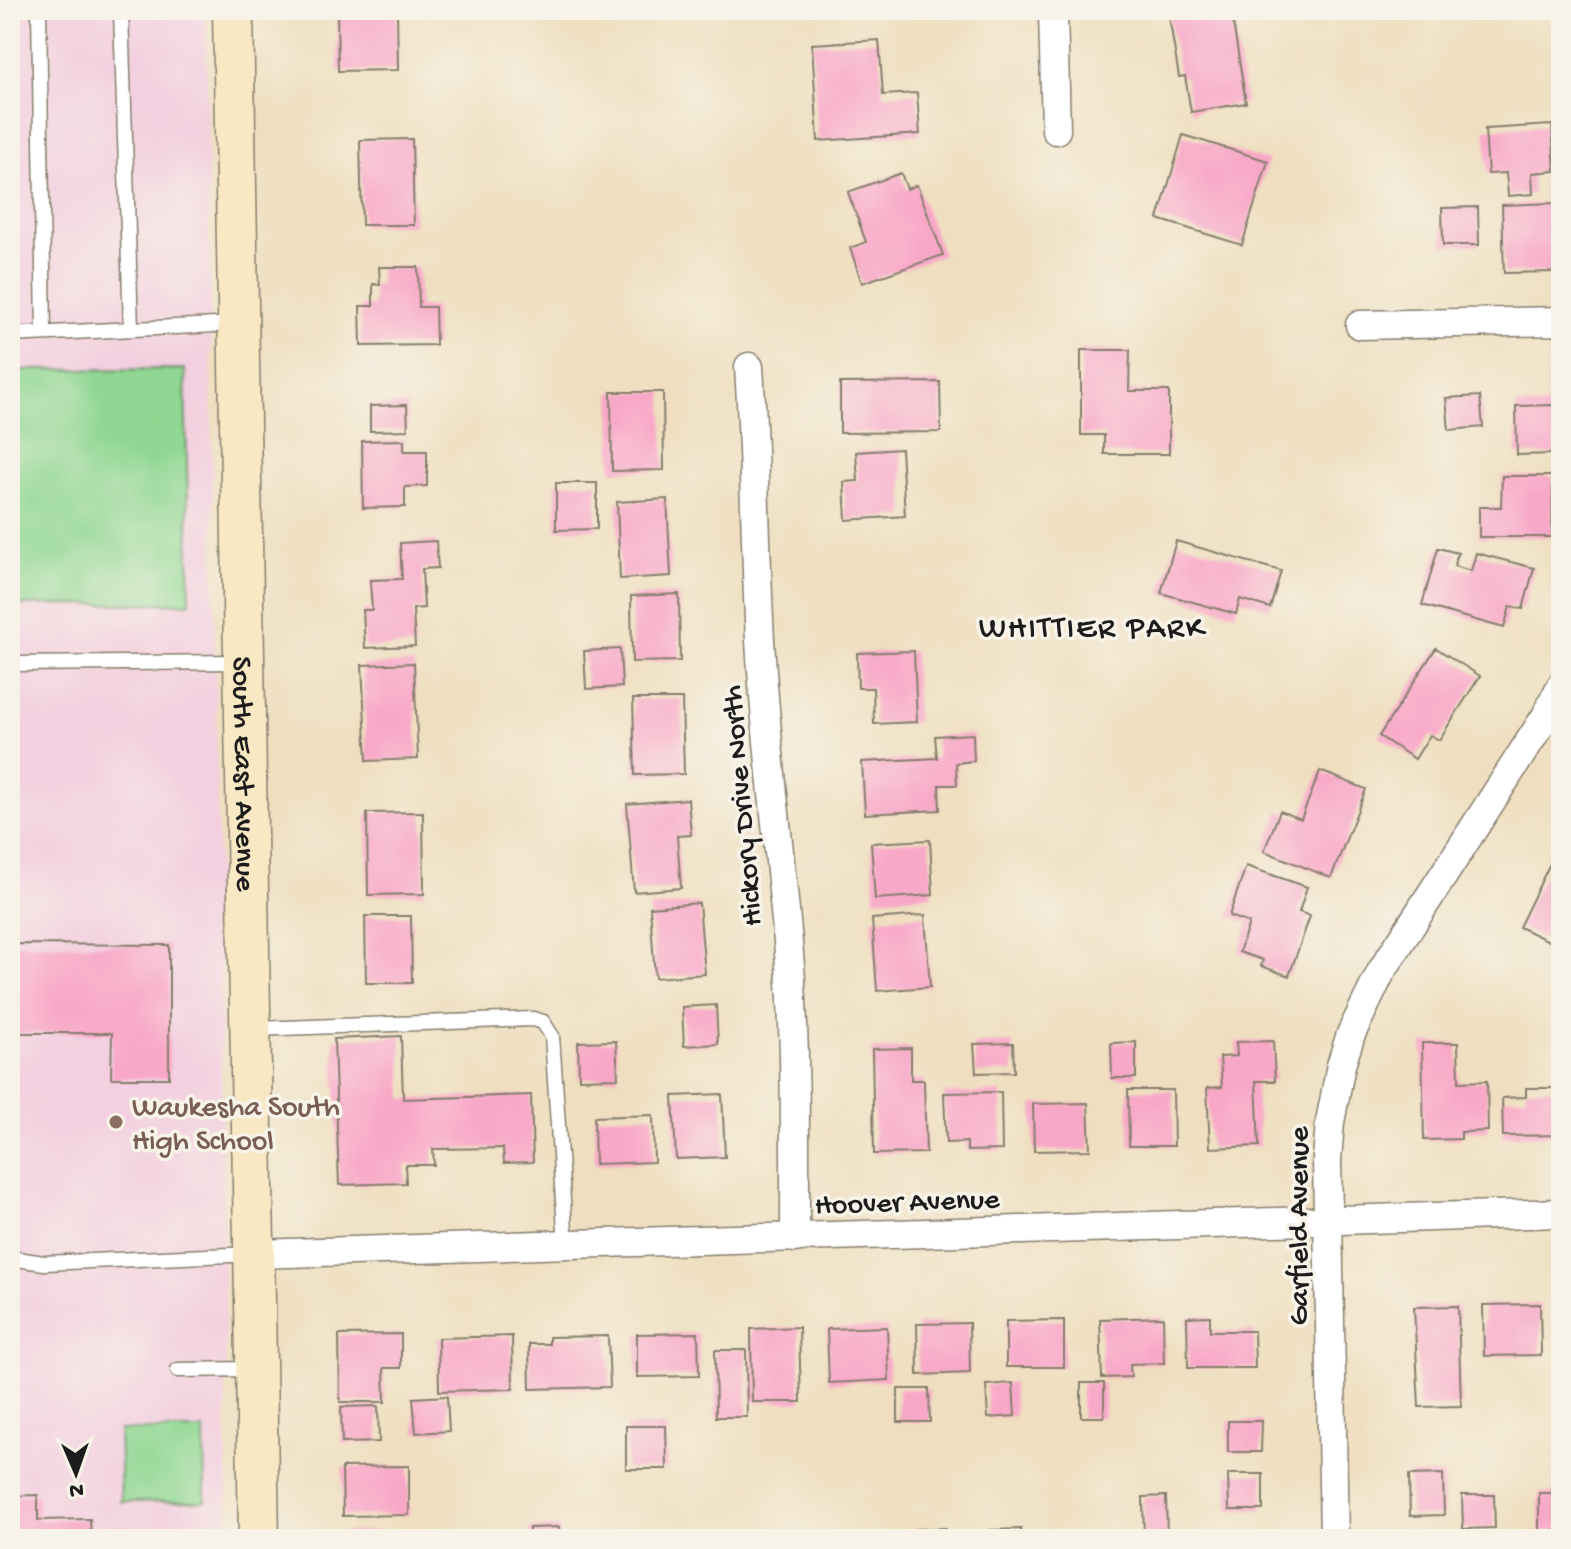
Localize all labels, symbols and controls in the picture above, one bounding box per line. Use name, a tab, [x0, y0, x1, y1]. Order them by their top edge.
district label: WHITTIER PARK	[979, 611, 1207, 649]
street label: South East Avenue	[222, 656, 261, 892]
street label: Hickory Drive North	[717, 684, 772, 928]
place label: Waukesha South High School	[132, 1092, 340, 1161]
marker: Waukesha South High School	[107, 1113, 125, 1131]
street label: Garfield Avenue	[1284, 1126, 1319, 1325]
street label: Hoover Avenue	[814, 1184, 1001, 1225]
north arrow	[36, 1433, 116, 1513]
text: N	[69, 1476, 84, 1502]

